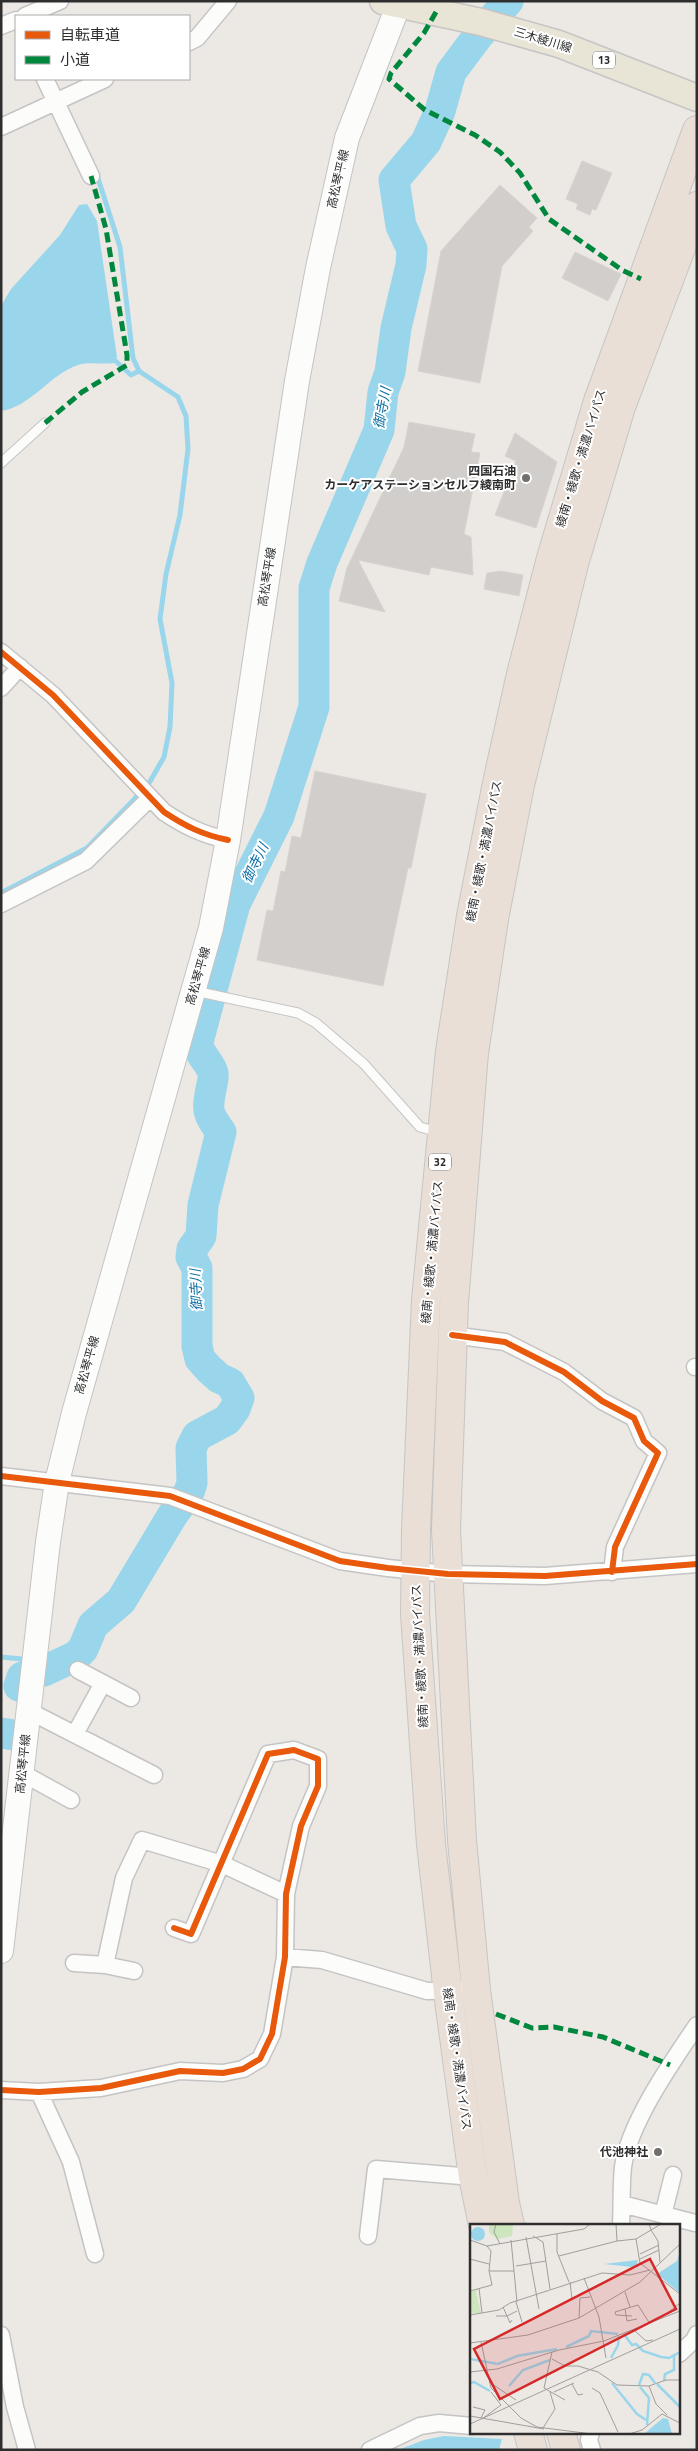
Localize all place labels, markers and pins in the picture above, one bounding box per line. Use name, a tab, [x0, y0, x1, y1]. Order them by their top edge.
place label: 四国石油 カーケアステーションセルフ綾南町	[324, 461, 516, 494]
marker: 四国石油 カーケアステーションセルフ綾南町	[520, 472, 532, 484]
place label: 代池神社	[600, 2142, 648, 2161]
marker: 代池神社	[652, 2146, 664, 2158]

